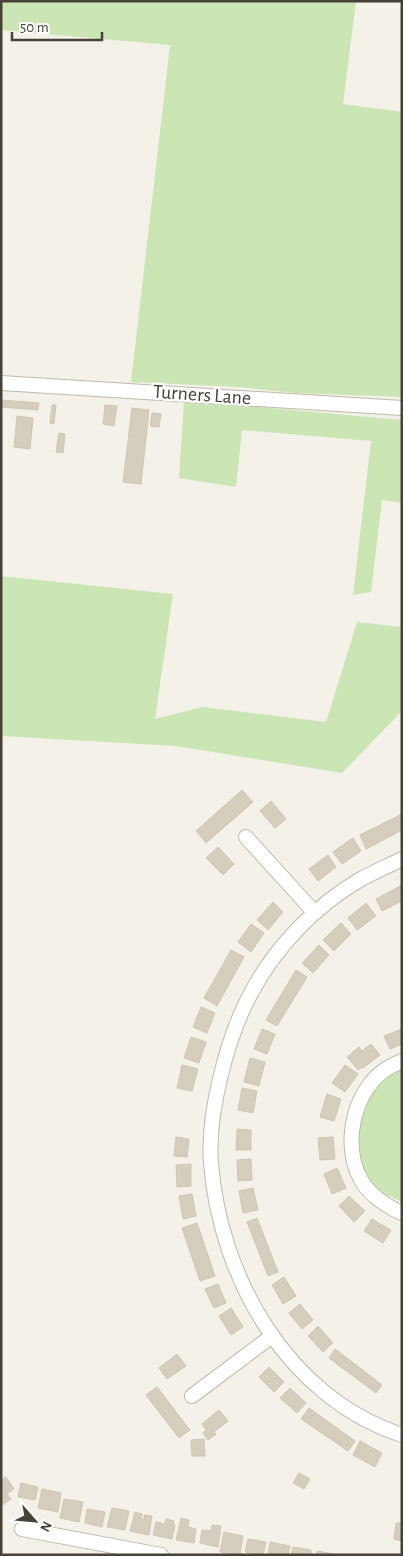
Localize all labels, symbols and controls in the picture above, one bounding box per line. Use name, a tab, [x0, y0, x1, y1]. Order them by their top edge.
scale bar	[12, 10, 102, 42]
text: 50 m	[20, 20, 49, 35]
street label: Turners Lane	[152, 382, 252, 408]
north arrow	[10, 1496, 60, 1546]
text: N	[37, 1519, 54, 1534]

